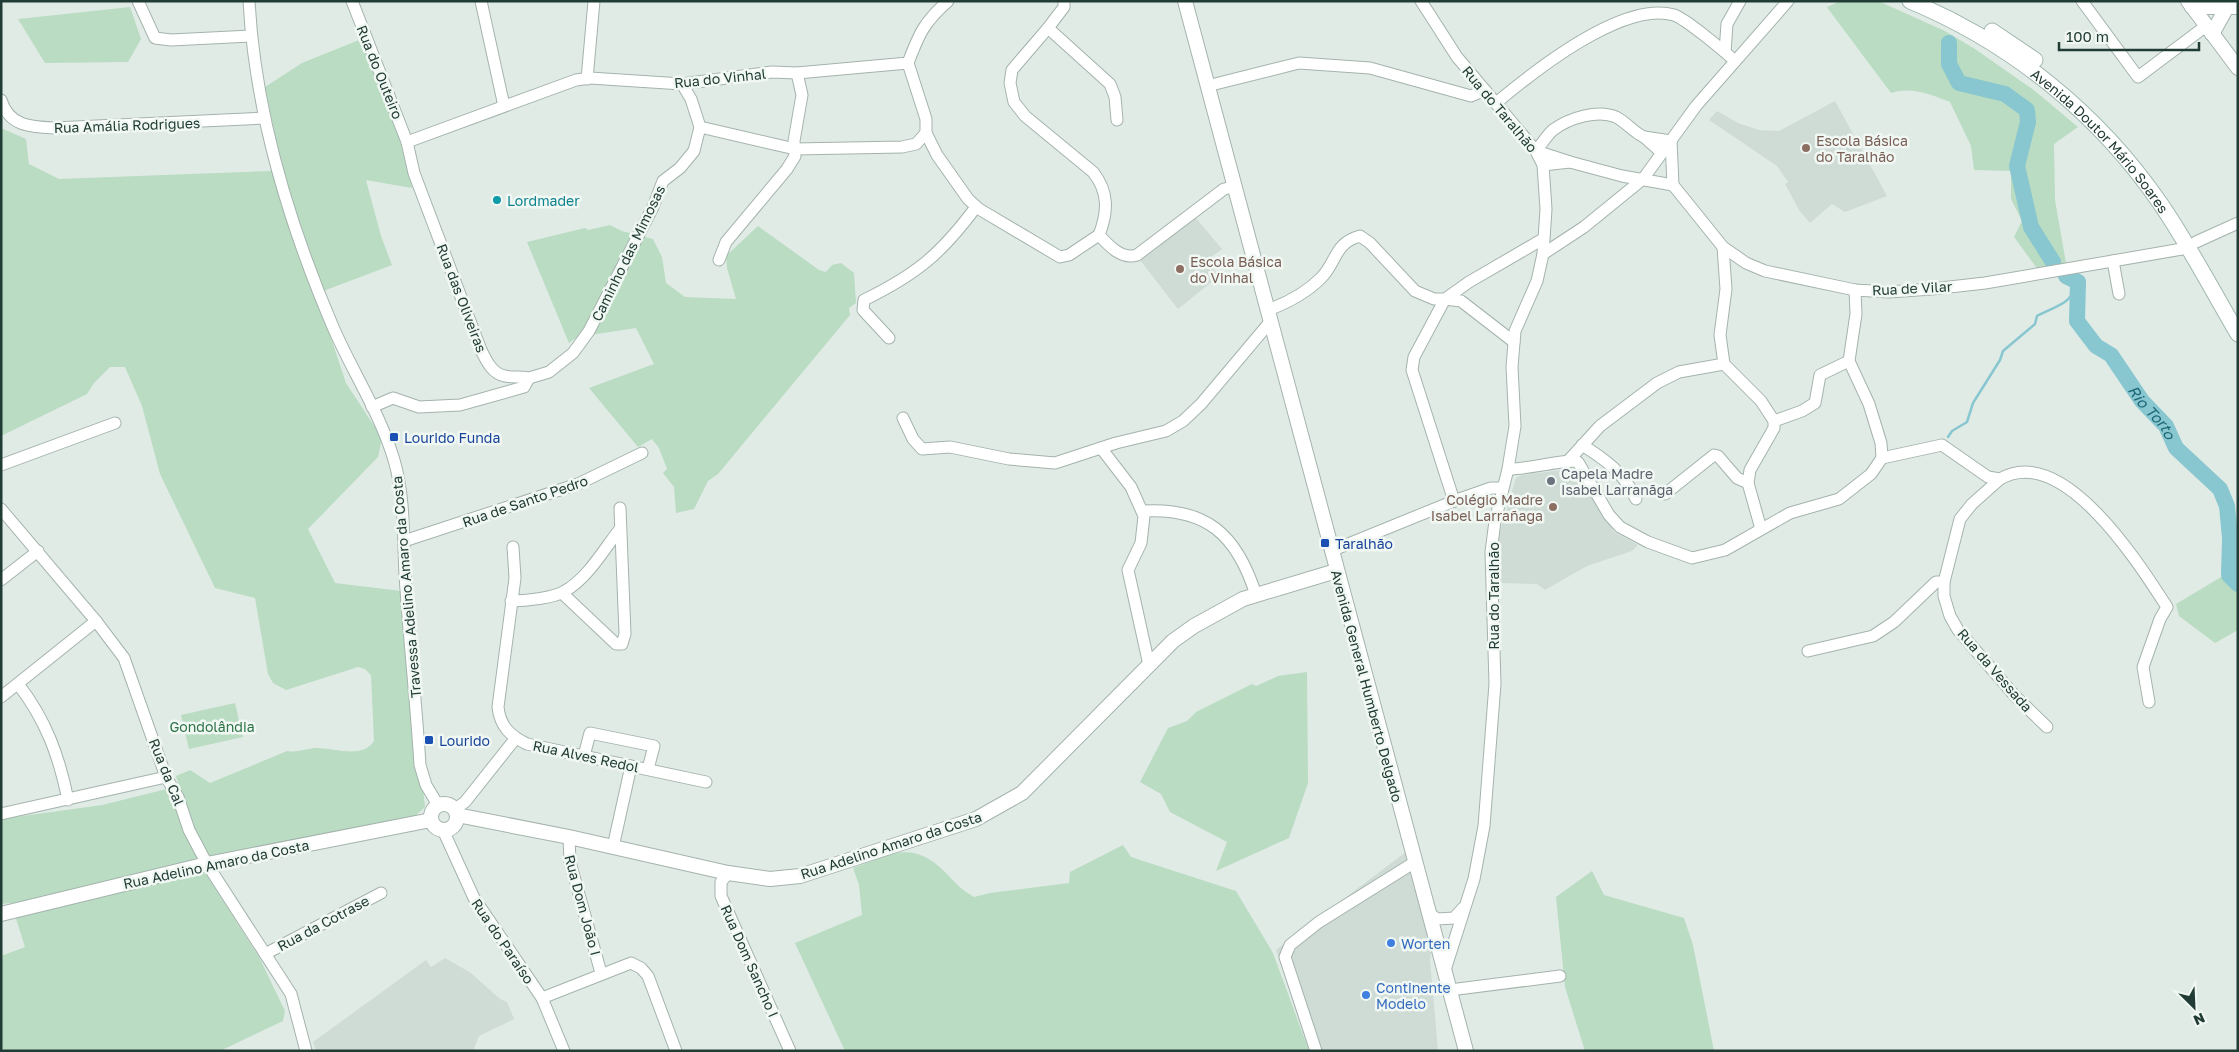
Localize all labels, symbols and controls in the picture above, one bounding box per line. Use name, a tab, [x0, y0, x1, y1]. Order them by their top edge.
scale bar	[2059, 20, 2199, 52]
street label: Rua do Outeiro	[353, 23, 407, 121]
text: 100 m	[2066, 27, 2109, 45]
street label: Rua do Taralhão	[1459, 62, 1541, 156]
street label: Avenida Doutor Mário Soares	[2028, 64, 2173, 216]
street label: Rua do Vinhal	[673, 65, 767, 91]
street label: Rua Amália Rodrigues	[53, 114, 201, 136]
place label: Escola Básica do Taralhão	[1816, 132, 1908, 165]
marker: Escola Básica do Taralhão	[1800, 142, 1812, 154]
street label: Caminho das Mimosas	[588, 182, 668, 324]
place label: Lordmader	[507, 192, 580, 209]
marker: Lordmader	[491, 194, 503, 206]
street label: Rua das Oliveiras	[433, 241, 491, 355]
place label: Escola Básica do Vinhal	[1190, 253, 1282, 286]
marker: Escola Básica do Vinhal	[1174, 263, 1186, 275]
street label: Rua de Vilar	[1871, 277, 1953, 299]
water label: Rio Torto	[2125, 382, 2180, 443]
place label: Lourido Funda	[404, 429, 500, 446]
marker: Lourido Funda	[388, 431, 400, 443]
place label: Capela Madre Isabel Larranãga	[1561, 465, 1673, 498]
street label: Rua de Santo Pedro	[460, 472, 590, 530]
street label: Travessa Adelino Amaro da Costa	[388, 475, 424, 699]
marker: Capela Madre Isabel Larranãga	[1545, 475, 1557, 487]
place label: Colégio Madre Isabel Larrañaga	[1431, 491, 1543, 524]
marker: Colégio Madre Isabel Larrañaga	[1547, 501, 1559, 513]
place label: Taralhão	[1335, 535, 1393, 552]
marker: Taralhão	[1319, 537, 1331, 549]
street label: Rua do Taralhão	[1485, 542, 1502, 650]
street label: Avenida General Humberto Delgado	[1328, 568, 1406, 804]
street label: Rua da Vessada	[1954, 625, 2036, 715]
park label: Gondolândia	[169, 718, 255, 735]
place label: Lourido	[439, 732, 490, 749]
marker: Lourido	[423, 734, 435, 746]
street label: Rua da Cal	[146, 736, 188, 808]
street label: Rua Alves Redol	[531, 736, 641, 776]
street label: Rua Adelino Amaro da Costa	[798, 808, 984, 882]
street label: Rua Adelino Amaro da Costa	[121, 836, 311, 892]
street label: Rua Dom João I	[561, 853, 605, 957]
street label: Rua da Cotrase	[274, 892, 372, 954]
street label: Rua do Paraíso	[468, 895, 538, 987]
street label: Rua Dom Sancho I	[718, 902, 782, 1020]
place label: Worten	[1401, 935, 1450, 952]
marker: Worten	[1385, 937, 1397, 949]
place label: Continente Modelo	[1376, 979, 1451, 1012]
north arrow	[2169, 982, 2219, 1032]
marker: Continente Modelo	[1360, 989, 1372, 1001]
text: N	[2191, 1009, 2208, 1029]

